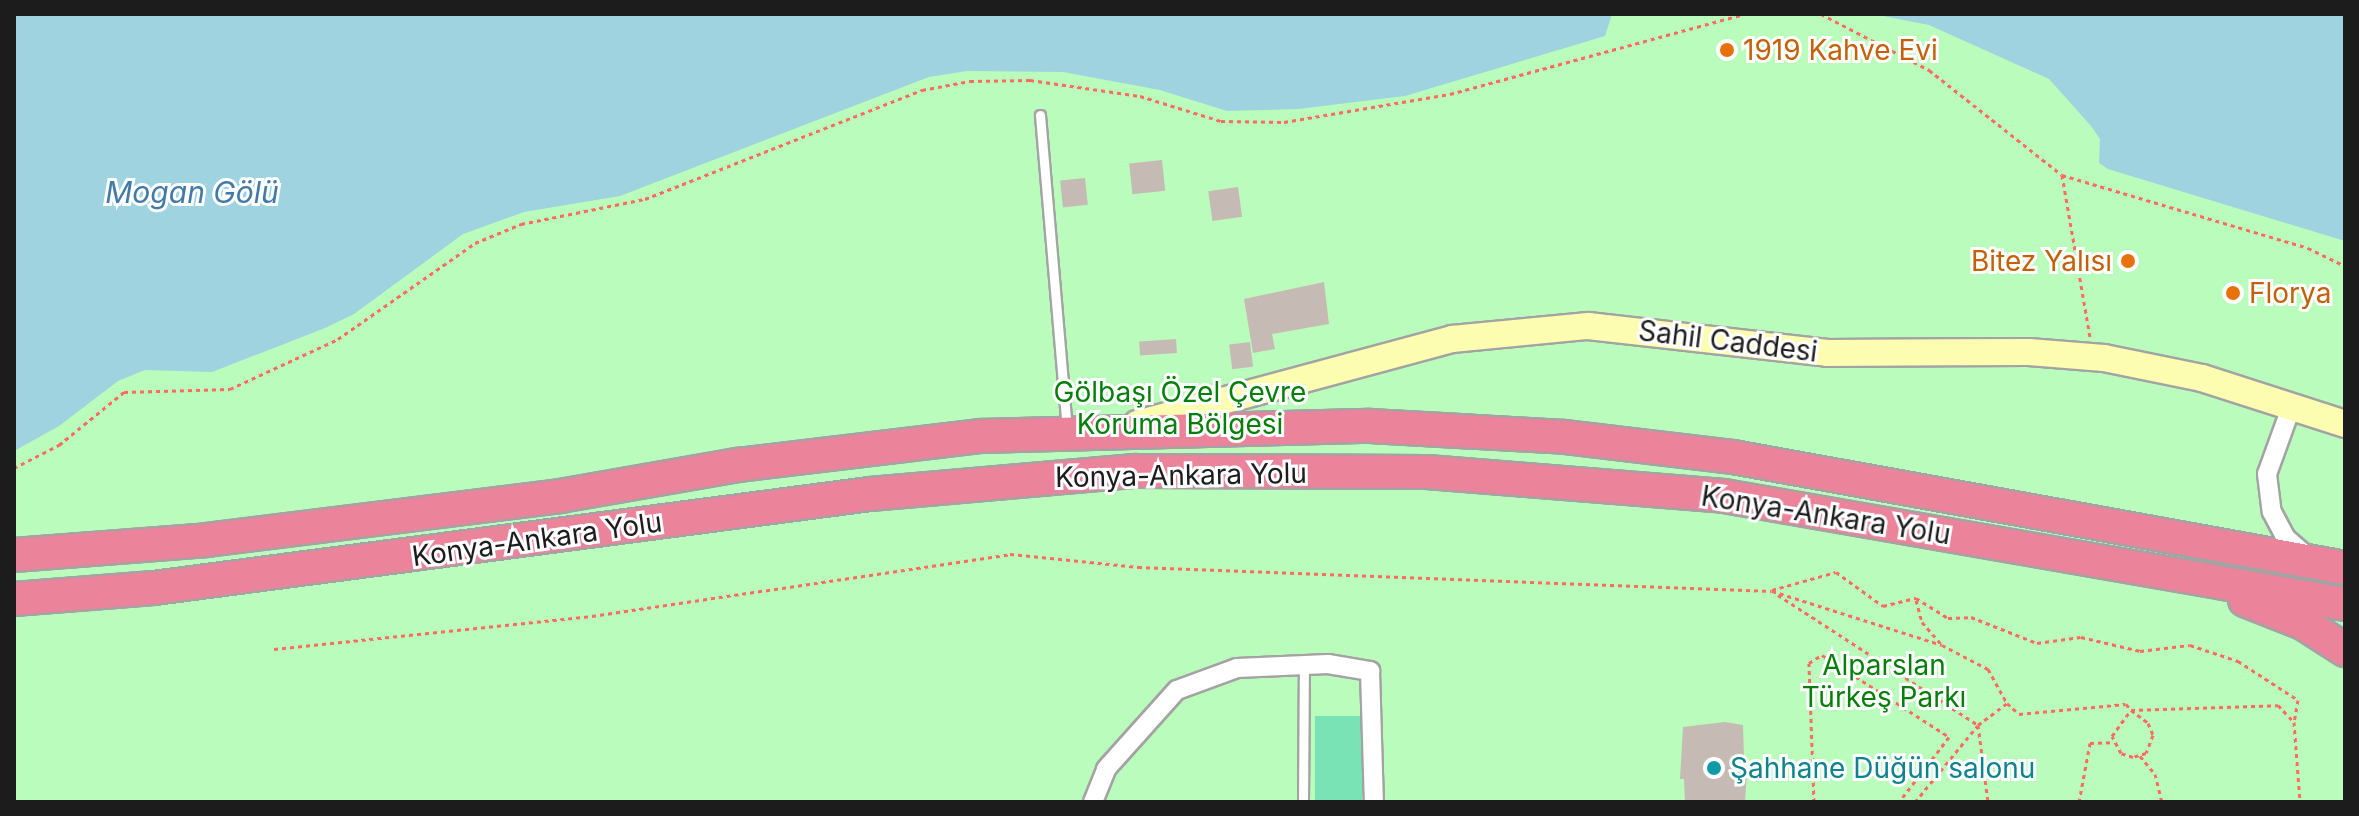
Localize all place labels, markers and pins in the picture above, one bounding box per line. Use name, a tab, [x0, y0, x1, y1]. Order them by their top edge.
place label: 1919 Kahve Evi	[1743, 33, 1938, 67]
marker: 1919 Kahve Evi	[1718, 41, 1736, 59]
place label: Bitez Yalısı	[1971, 244, 2112, 278]
marker: Bitez Yalısı	[2119, 252, 2137, 270]
place label: Florya	[2249, 276, 2331, 310]
marker: Florya	[2224, 284, 2242, 302]
place label: Şahhane Düğün salonu	[1730, 751, 2035, 785]
marker: Şahhane Düğün salonu	[1705, 759, 1723, 777]

